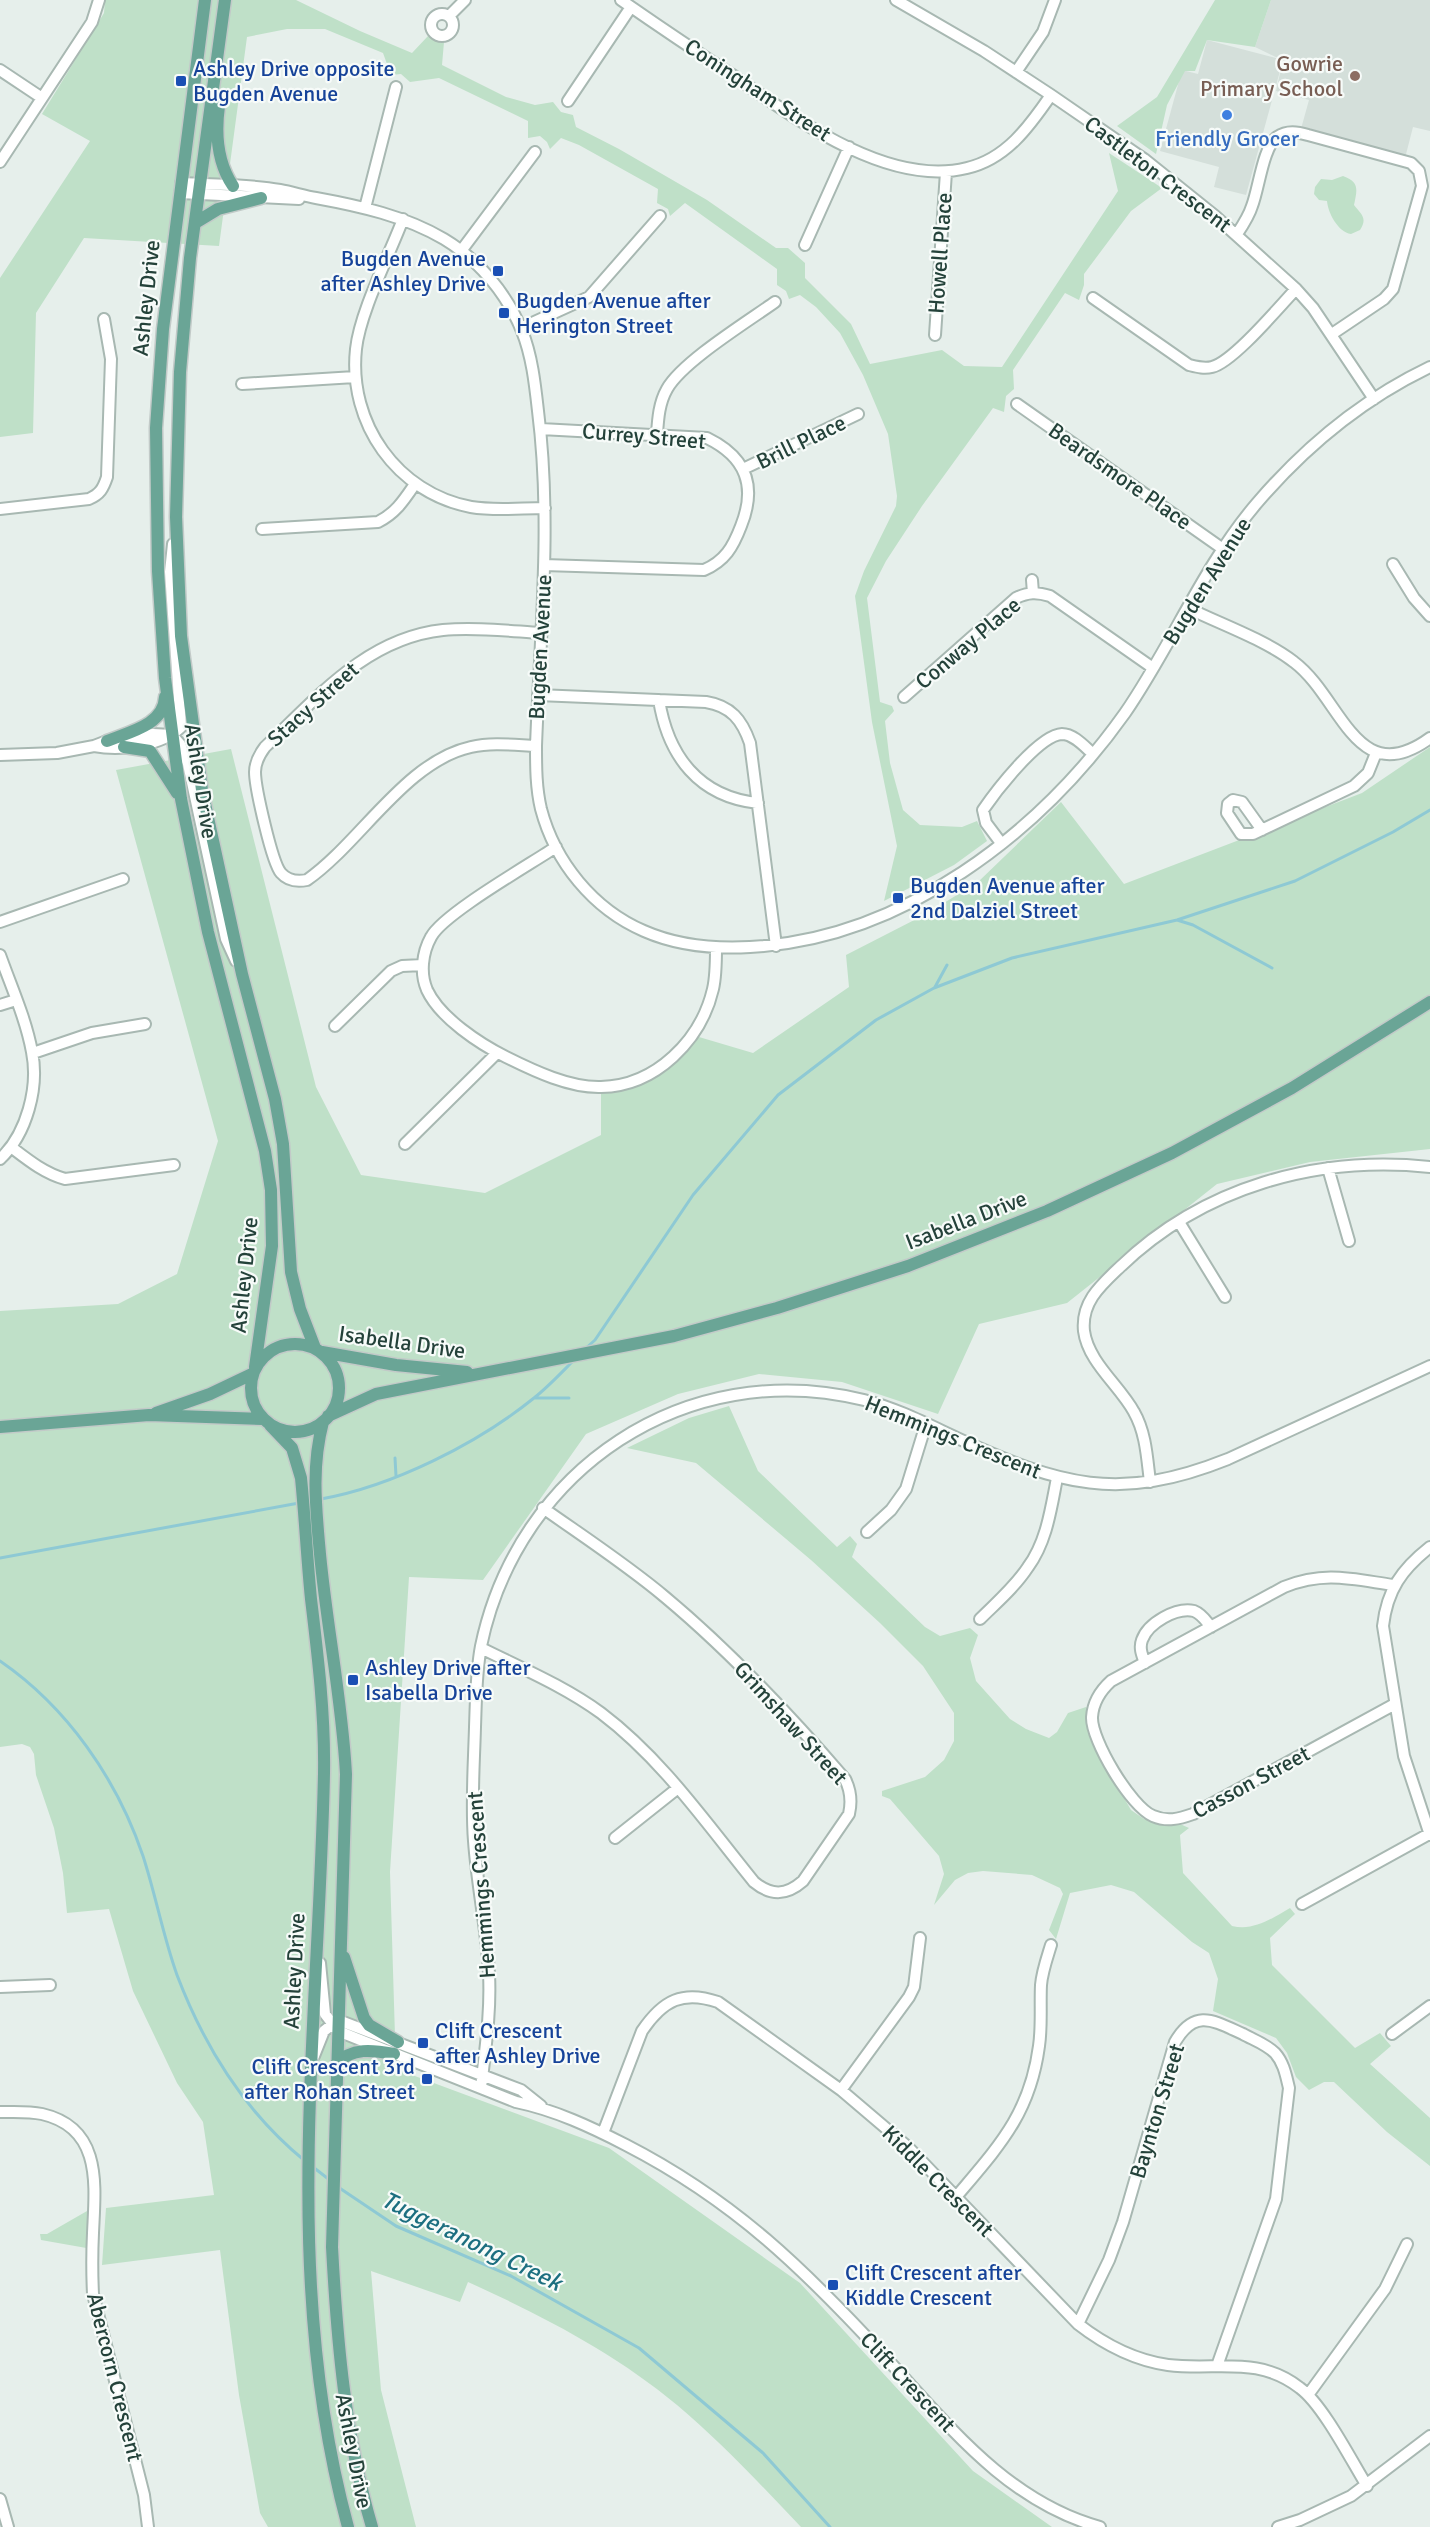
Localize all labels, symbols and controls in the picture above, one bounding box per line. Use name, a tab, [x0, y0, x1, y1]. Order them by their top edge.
street label: Coningham Street	[680, 33, 836, 147]
place label: Gowrie Primary School	[1200, 50, 1343, 102]
place label: Ashley Drive opposite Bugden Avenue	[193, 55, 394, 107]
marker: Gowrie Primary School	[1348, 69, 1362, 83]
marker: Ashley Drive opposite Bugden Avenue	[174, 74, 188, 88]
marker: Friendly Grocer	[1220, 108, 1234, 122]
street label: Castleton Crescent	[1079, 110, 1237, 238]
place label: Friendly Grocer	[1155, 125, 1299, 152]
street label: Howell Place	[922, 191, 958, 315]
street label: Ashley Drive	[126, 239, 166, 357]
place label: Bugden Avenue after Ashley Drive	[320, 245, 486, 297]
marker: Bugden Avenue after Ashley Drive	[491, 264, 505, 278]
place label: Bugden Avenue after Herington Street	[516, 287, 711, 339]
marker: Bugden Avenue after Herington Street	[497, 306, 511, 320]
street label: Brill Place	[752, 409, 850, 475]
street label: Currey Street	[581, 417, 707, 455]
street label: Beardsmore Place	[1043, 417, 1197, 535]
street label: Bugden Avenue	[1157, 512, 1257, 650]
street label: Bugden Avenue	[523, 574, 557, 720]
street label: Conway Place	[910, 591, 1026, 695]
street label: Stacy Street	[262, 656, 365, 752]
street label: Ashley Drive	[179, 721, 223, 841]
place label: Bugden Avenue after 2nd Dalziel Street	[910, 872, 1105, 924]
marker: Bugden Avenue after 2nd Dalziel Street	[891, 891, 905, 905]
street label: Isabella Drive	[902, 1185, 1030, 1255]
street label: Ashley Drive	[224, 1216, 264, 1334]
street label: Isabella Drive	[337, 1320, 467, 1364]
street label: Hemmings Crescent	[861, 1389, 1045, 1485]
place label: Ashley Drive after Isabella Drive	[365, 1654, 531, 1706]
street label: Grimshaw Street	[729, 1656, 854, 1790]
marker: Ashley Drive after Isabella Drive	[346, 1673, 360, 1687]
street label: Casson Street	[1188, 1740, 1315, 1824]
street label: Hemmings Crescent	[461, 1790, 501, 1979]
street label: Ashley Drive	[277, 1912, 311, 2030]
place label: Clift Crescent after Ashley Drive	[435, 2017, 601, 2069]
marker: Clift Crescent after Ashley Drive	[416, 2036, 430, 2050]
street label: Baynton Street	[1124, 2040, 1190, 2182]
place label: Clift Crescent 3rd after Rohan Street	[244, 2053, 415, 2105]
marker: Clift Crescent 3rd after Rohan Street	[420, 2072, 434, 2086]
street label: Kiddle Crescent	[876, 2119, 1000, 2243]
water label: Tuggeranong Creek	[377, 2184, 569, 2298]
place label: Clift Crescent after Kiddle Crescent	[845, 2259, 1022, 2311]
marker: Clift Crescent after Kiddle Crescent	[826, 2278, 840, 2292]
street label: Abercorn Crescent	[81, 2290, 149, 2464]
street label: Clift Crescent	[855, 2326, 961, 2438]
street label: Ashley Drive	[330, 2391, 378, 2511]

